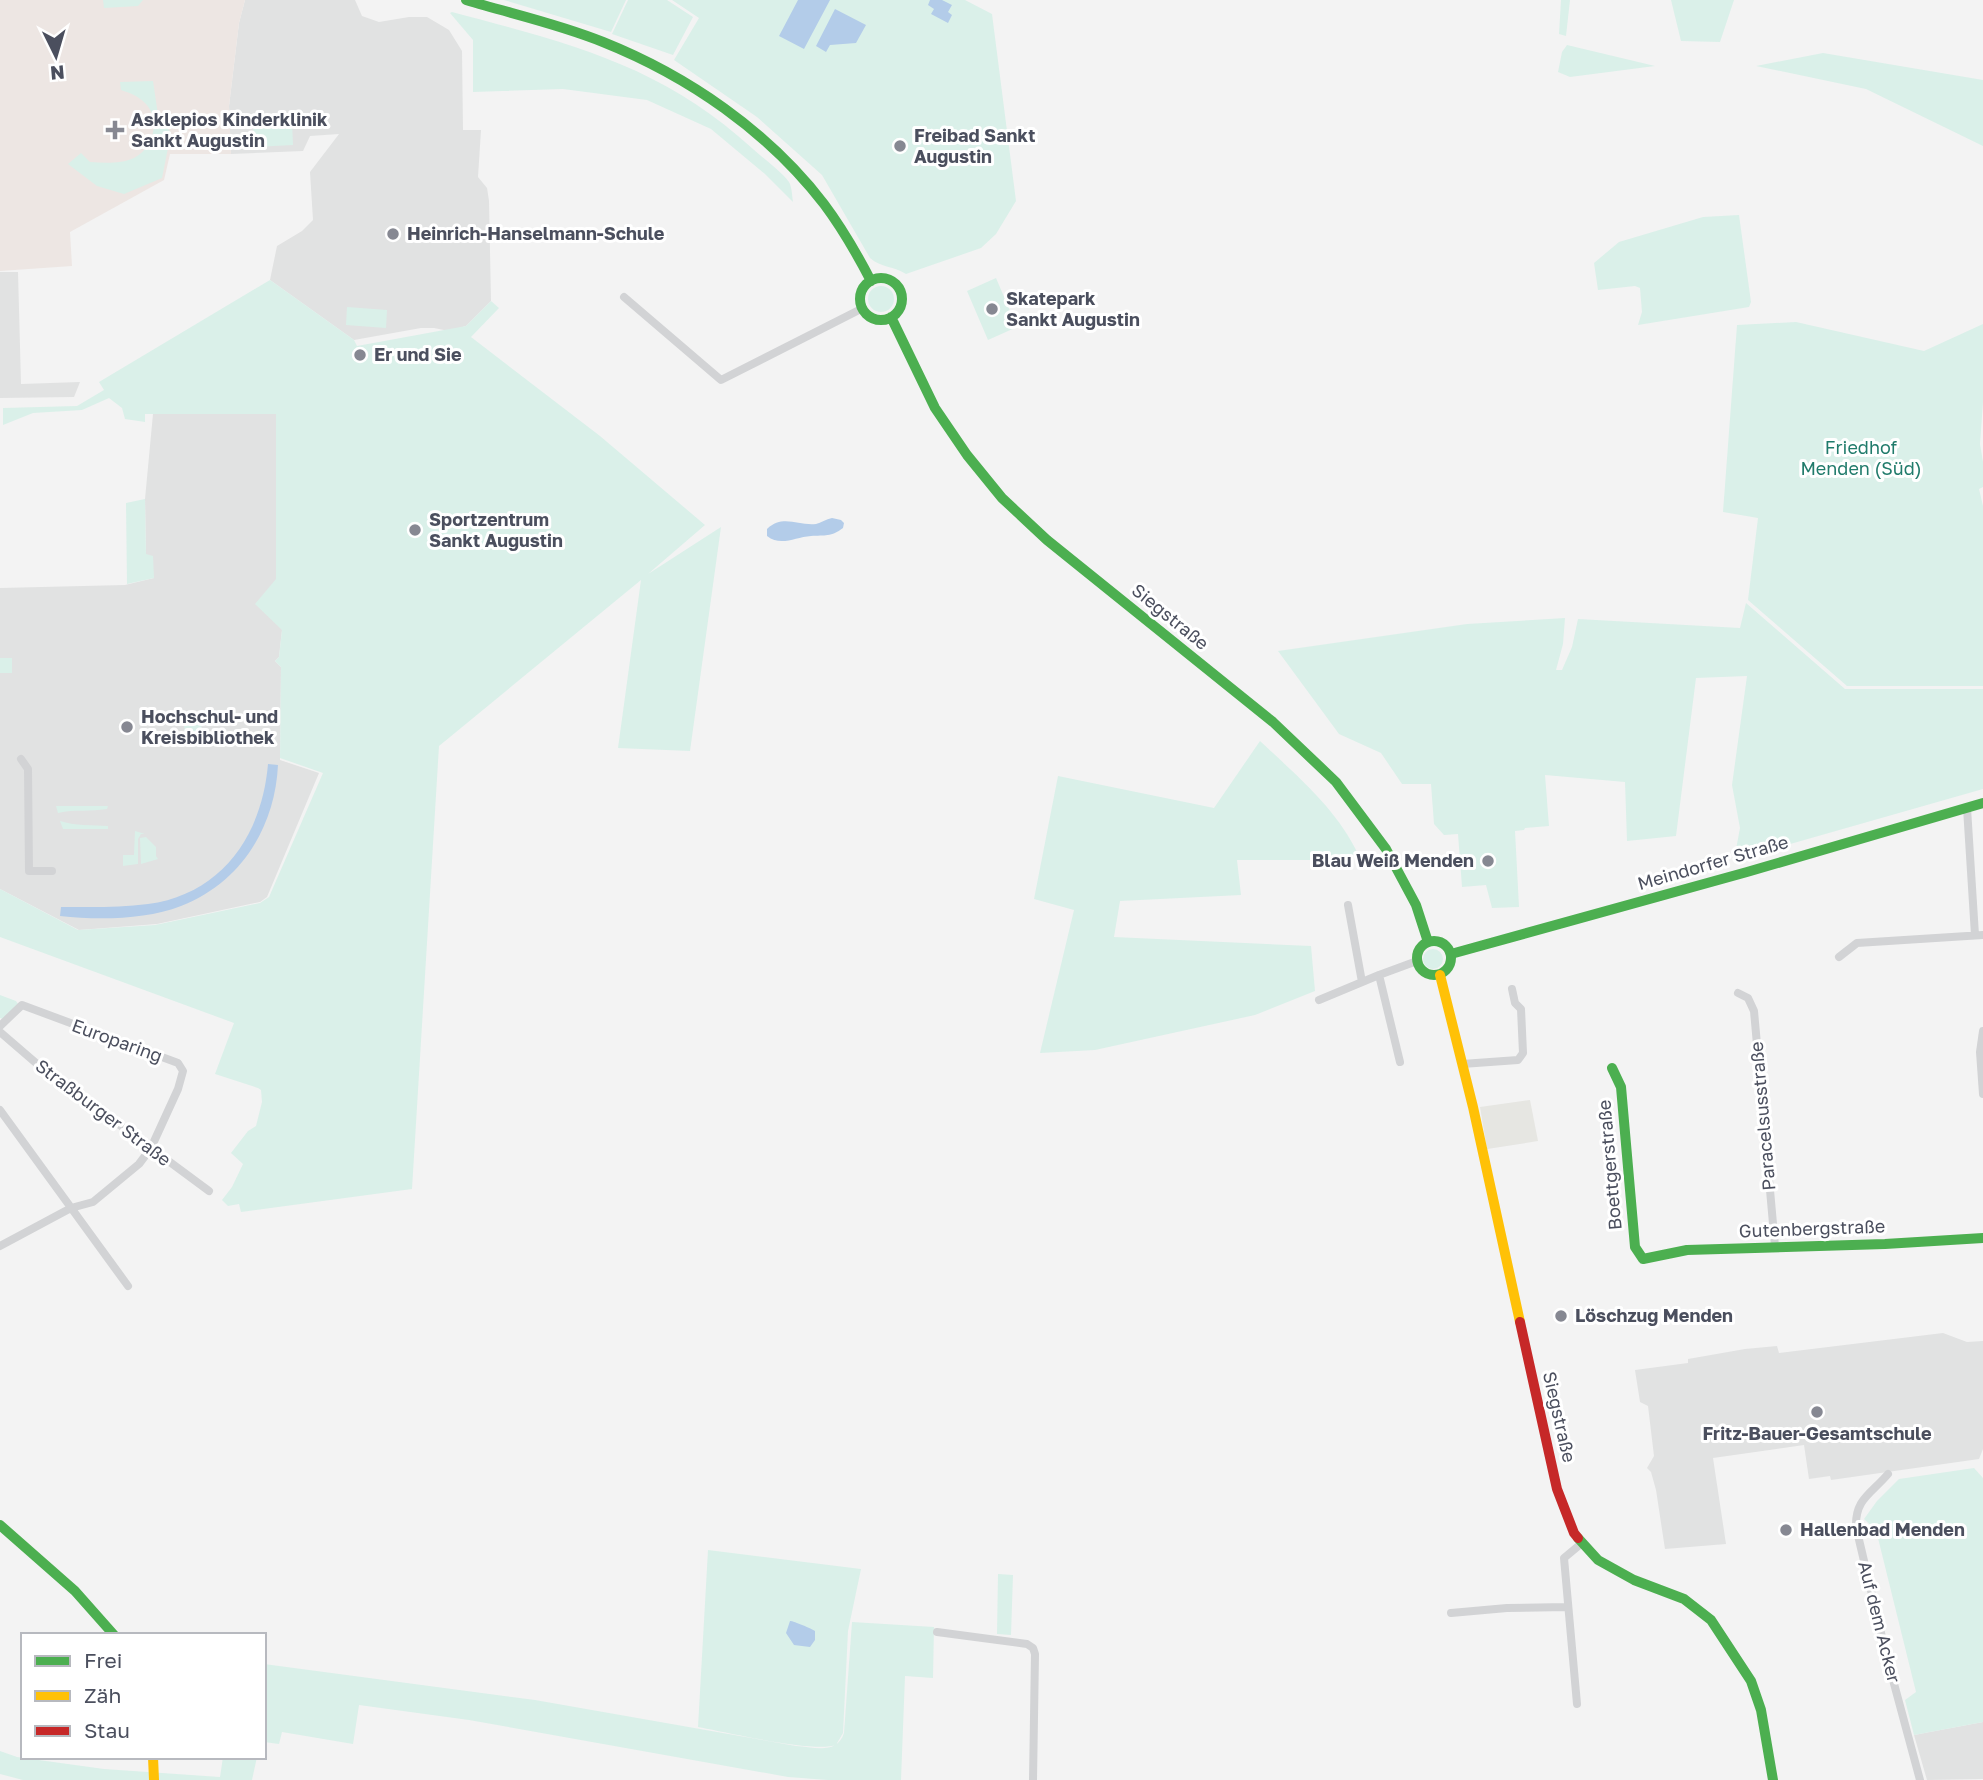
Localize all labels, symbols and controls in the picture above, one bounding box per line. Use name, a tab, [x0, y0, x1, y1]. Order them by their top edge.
north arrow	[21, 21, 91, 91]
text: N	[49, 61, 66, 86]
place label: Asklepios Kinderklinik Sankt Augustin	[131, 108, 328, 151]
marker: Asklepios Kinderklinik Sankt Augustin	[105, 120, 125, 140]
place label: Freibad Sankt Augustin	[914, 124, 1035, 167]
marker: Freibad Sankt Augustin	[892, 138, 908, 154]
place label: Heinrich-Hanselmann-Schule	[407, 222, 665, 244]
marker: Heinrich-Hanselmann-Schule	[385, 226, 401, 242]
place label: Skatepark Sankt Augustin	[1006, 287, 1140, 330]
marker: Skatepark Sankt Augustin	[984, 301, 1000, 317]
place label: Er und Sie	[374, 343, 462, 365]
marker: Er und Sie	[352, 347, 368, 363]
park label: Friedhof Menden (Süd)	[1800, 436, 1922, 479]
place label: Sportzentrum Sankt Augustin	[429, 508, 563, 551]
marker: Sportzentrum Sankt Augustin	[407, 522, 423, 538]
street label: Siegstraße	[1128, 579, 1213, 654]
place label: Hochschul- und Kreisbibliothek	[141, 705, 278, 748]
marker: Hochschul- und Kreisbibliothek	[119, 719, 135, 735]
street label: Meindorfer Straße	[1635, 830, 1791, 894]
place label: Blau Weiß Menden	[1312, 849, 1474, 871]
marker: Blau Weiß Menden	[1480, 853, 1496, 869]
street label: Europaring	[69, 1014, 166, 1067]
street label: Paracelsusstraße	[1745, 1041, 1779, 1191]
street label: Straßburger Straße	[32, 1054, 176, 1170]
street label: Boettgerstraße	[1592, 1099, 1626, 1231]
street label: Gutenbergstraße	[1738, 1214, 1885, 1242]
place label: Löschzug Menden	[1575, 1304, 1733, 1326]
marker: Löschzug Menden	[1553, 1308, 1569, 1324]
street label: Siegstraße	[1539, 1369, 1581, 1464]
marker: Fritz-Bauer-Gesamtschule	[1809, 1404, 1825, 1420]
place label: Fritz-Bauer-Gesamtschule	[1702, 1422, 1932, 1444]
place label: Hallenbad Menden	[1800, 1518, 1965, 1540]
marker: Hallenbad Menden	[1778, 1522, 1794, 1538]
street label: Auf dem Acker	[1854, 1559, 1906, 1685]
legend	[21, 1633, 266, 1759]
text: Frei	[84, 1647, 122, 1673]
text: Zäh	[84, 1682, 121, 1708]
text: Stau	[84, 1717, 130, 1743]

